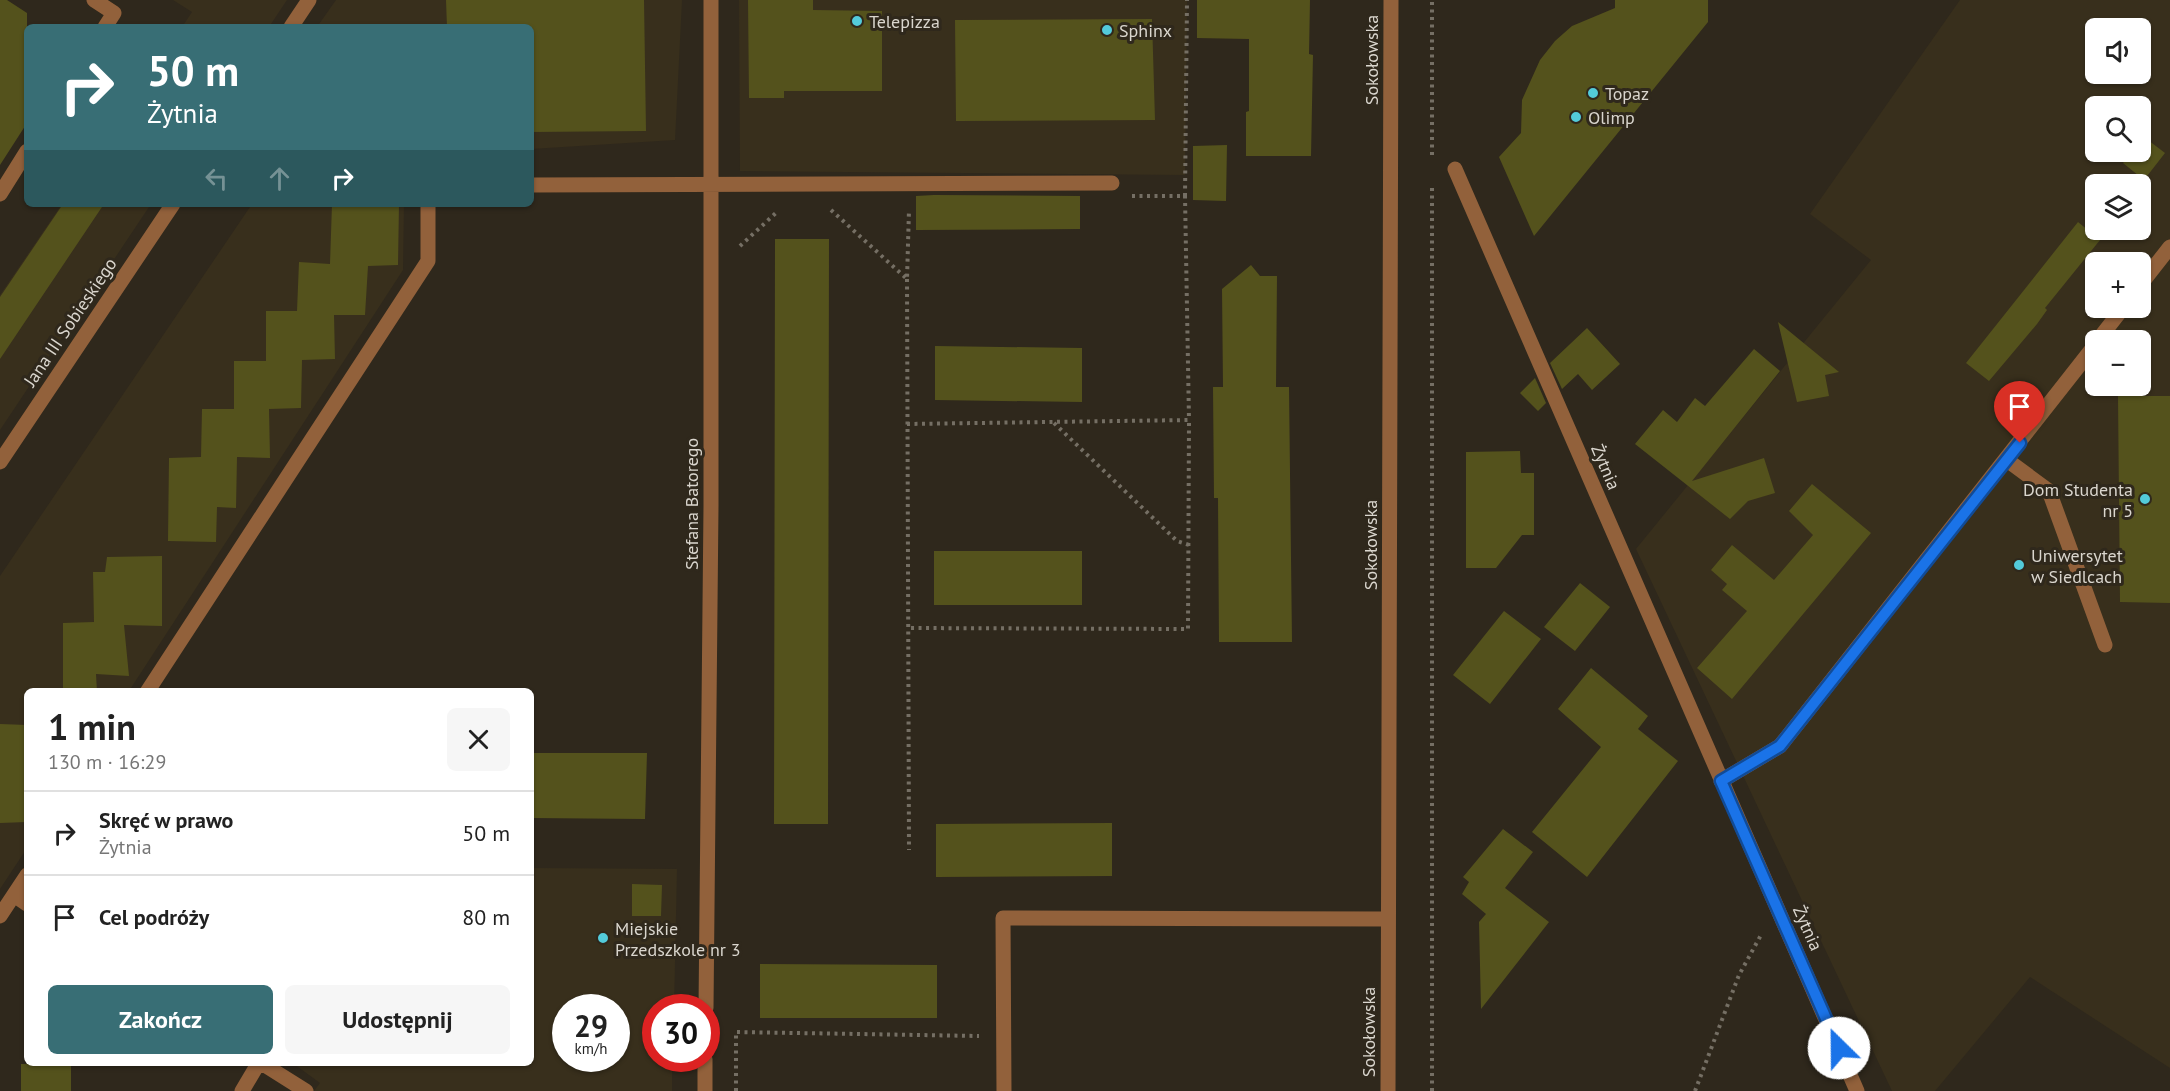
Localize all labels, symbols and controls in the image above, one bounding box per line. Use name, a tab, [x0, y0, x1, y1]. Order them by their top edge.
place label: Telepizza	[869, 10, 940, 33]
marker: Telepizza	[850, 14, 864, 28]
street label: Sokołowska	[1360, 15, 1383, 105]
map controls	[2085, 18, 2151, 396]
button: sound	[2085, 18, 2151, 84]
place label: Sphinx	[1119, 19, 1172, 42]
marker: Sphinx	[1100, 23, 1114, 37]
text: 50 m	[147, 43, 239, 98]
icon: right	[48, 48, 126, 126]
place label: Topaz	[1605, 82, 1649, 105]
marker: Topaz	[1586, 86, 1600, 100]
text: Żytnia	[147, 96, 218, 130]
button: search	[2085, 96, 2151, 162]
place label: Olimp	[1588, 106, 1635, 129]
marker: Olimp	[1569, 110, 1583, 124]
icon: left	[200, 162, 233, 195]
icon: ahead	[263, 162, 296, 195]
icon: right	[326, 162, 359, 195]
button: layers	[2085, 174, 2151, 240]
button: +	[2085, 252, 2151, 318]
street label: Jana III Sobieskiego	[18, 253, 122, 392]
button: −	[2085, 330, 2151, 396]
pin	[1994, 381, 2045, 443]
icon: arrive	[2003, 390, 2036, 423]
street label: Stefana Batorego	[680, 438, 703, 570]
street label: Żytnia	[1586, 441, 1626, 493]
place label: Dom Studenta nr 5	[2023, 478, 2133, 522]
marker: Dom Studenta nr 5	[2138, 492, 2152, 506]
street label: Sokołowska	[1359, 500, 1382, 590]
place label: Uniwersytet w Siedlcach	[2031, 544, 2123, 588]
marker: Uniwersytet w Siedlcach	[2012, 558, 2026, 572]
text: 1 min	[48, 703, 136, 750]
button: close	[447, 708, 510, 771]
text: 130 m · 16:29	[48, 749, 166, 775]
text: Skręć w prawo	[99, 806, 233, 834]
icon: right	[48, 817, 81, 850]
text: 50 m	[462, 819, 510, 847]
text: Żytnia	[99, 834, 152, 860]
icon: arrive	[48, 901, 81, 934]
street label: Żytnia	[1788, 902, 1828, 954]
text: Cel podróży	[99, 903, 209, 931]
text: 80 m	[462, 903, 510, 931]
place label: Miejskie Przedszkole nr 3	[615, 917, 741, 961]
marker: Miejskie Przedszkole nr 3	[596, 931, 610, 945]
button: Zakończ	[48, 985, 273, 1054]
button: Udostępnij	[285, 985, 510, 1054]
street label: Sokołowska	[1357, 987, 1380, 1077]
speed limit sign: 30	[642, 994, 720, 1072]
text: 29	[574, 1006, 608, 1045]
position arrow	[1807, 1016, 1871, 1080]
text: km/h	[575, 1039, 607, 1058]

